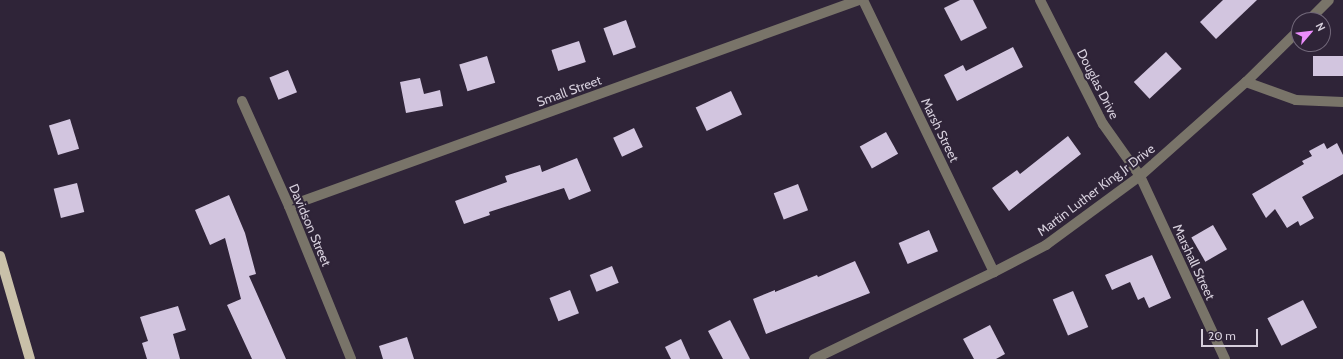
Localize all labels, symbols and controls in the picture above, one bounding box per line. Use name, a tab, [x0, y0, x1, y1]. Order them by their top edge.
north arrow	[1291, 12, 1331, 52]
text: N	[1313, 20, 1329, 34]
street label: Douglas Drive	[1074, 46, 1122, 122]
street label: Small Street	[535, 72, 603, 110]
street label: Marsh Street	[918, 95, 962, 165]
street label: Martin Luther King Jr Drive	[1034, 141, 1158, 239]
street label: Davidson Street	[286, 182, 334, 268]
street label: Marshall Street	[1170, 222, 1218, 302]
scale bar	[1203, 321, 1260, 347]
text: 20 m	[1208, 328, 1236, 343]

